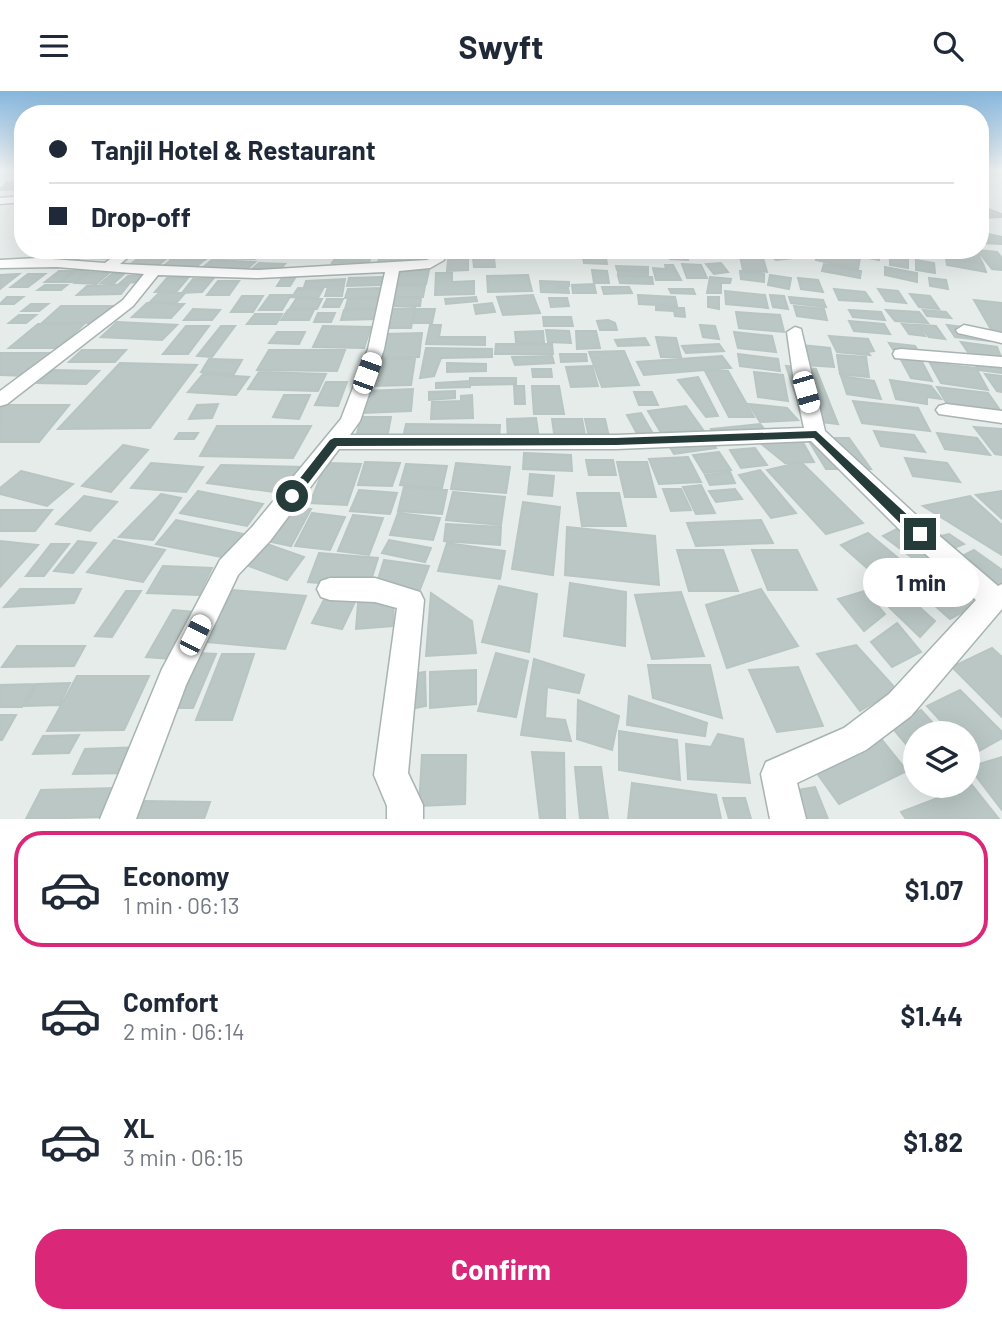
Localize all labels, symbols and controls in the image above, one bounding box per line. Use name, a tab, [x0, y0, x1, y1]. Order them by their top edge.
icon: menu	[35, 27, 73, 65]
text: Swyft	[459, 27, 543, 65]
icon: search	[929, 27, 967, 65]
text: Tanjil Hotel & Restaurant	[91, 134, 376, 165]
text: Drop-off	[91, 201, 191, 232]
car	[350, 350, 385, 396]
car	[791, 369, 822, 415]
route start	[276, 480, 308, 512]
route end	[904, 518, 936, 550]
callout: 1 min	[862, 558, 978, 607]
text: 1 min	[896, 568, 946, 596]
car	[177, 612, 214, 658]
map controls	[903, 721, 980, 798]
button: layers	[903, 721, 980, 798]
icon: car	[39, 858, 102, 921]
text: Economy	[123, 860, 229, 891]
text: $1.07	[905, 874, 963, 905]
text: 1 min · 06:13	[123, 891, 240, 919]
icon: car	[39, 984, 102, 1047]
text: Comfort	[123, 986, 219, 1017]
text: $1.44	[900, 1000, 963, 1031]
text: 2 min · 06:14	[123, 1017, 245, 1045]
icon: car	[39, 1110, 102, 1173]
text: XL	[123, 1112, 154, 1143]
text: $1.82	[903, 1126, 963, 1157]
text: 3 min · 06:15	[123, 1143, 243, 1171]
button: Confirm	[35, 1229, 967, 1309]

